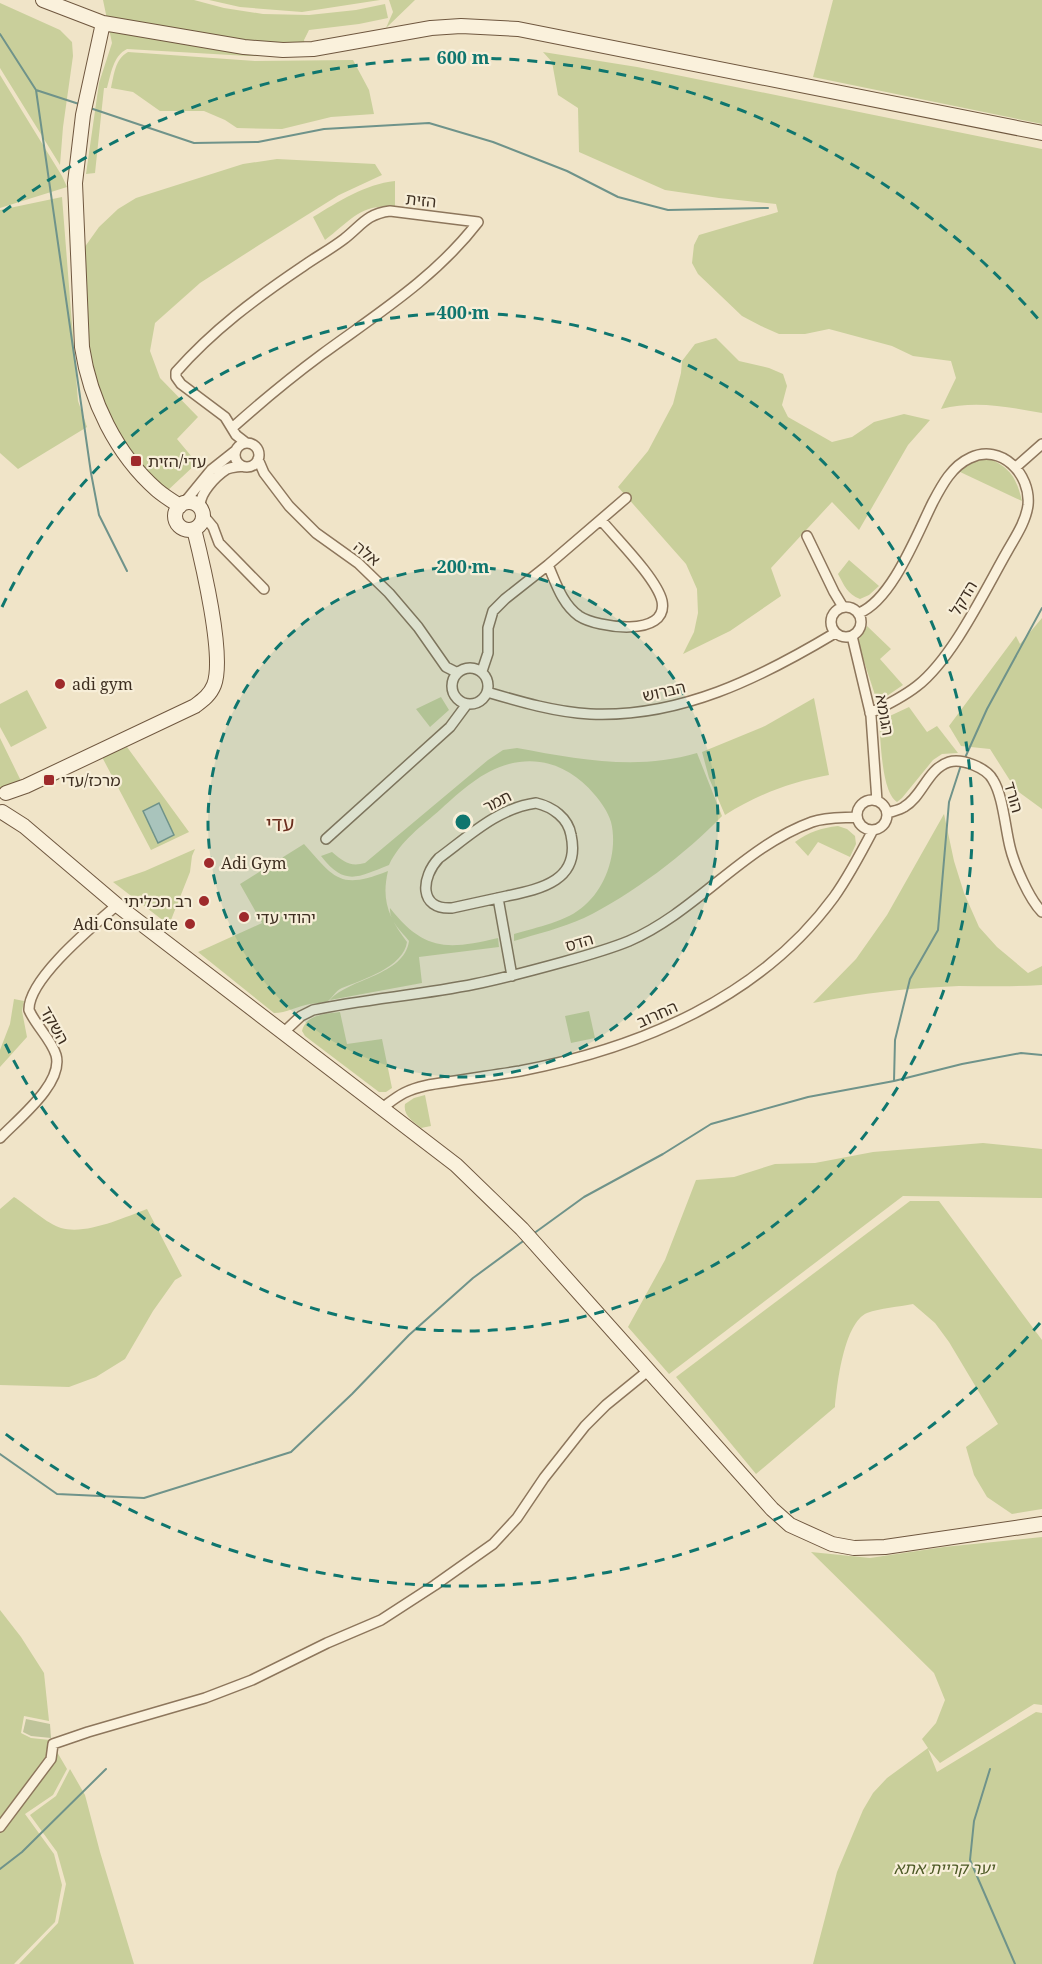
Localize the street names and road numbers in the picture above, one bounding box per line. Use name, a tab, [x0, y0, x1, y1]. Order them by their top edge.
street label: הזית	[405, 187, 437, 213]
street label: אלה	[349, 536, 385, 570]
street label: הדקל	[944, 576, 982, 620]
street label: הברוש	[640, 675, 688, 707]
street label: הגומא	[871, 693, 899, 737]
street label: הורד	[999, 779, 1029, 815]
street label: תמר	[479, 785, 515, 817]
street label: הדס	[562, 928, 596, 956]
street label: החרוב	[633, 995, 681, 1033]
street label: השקד	[36, 1002, 74, 1048]

